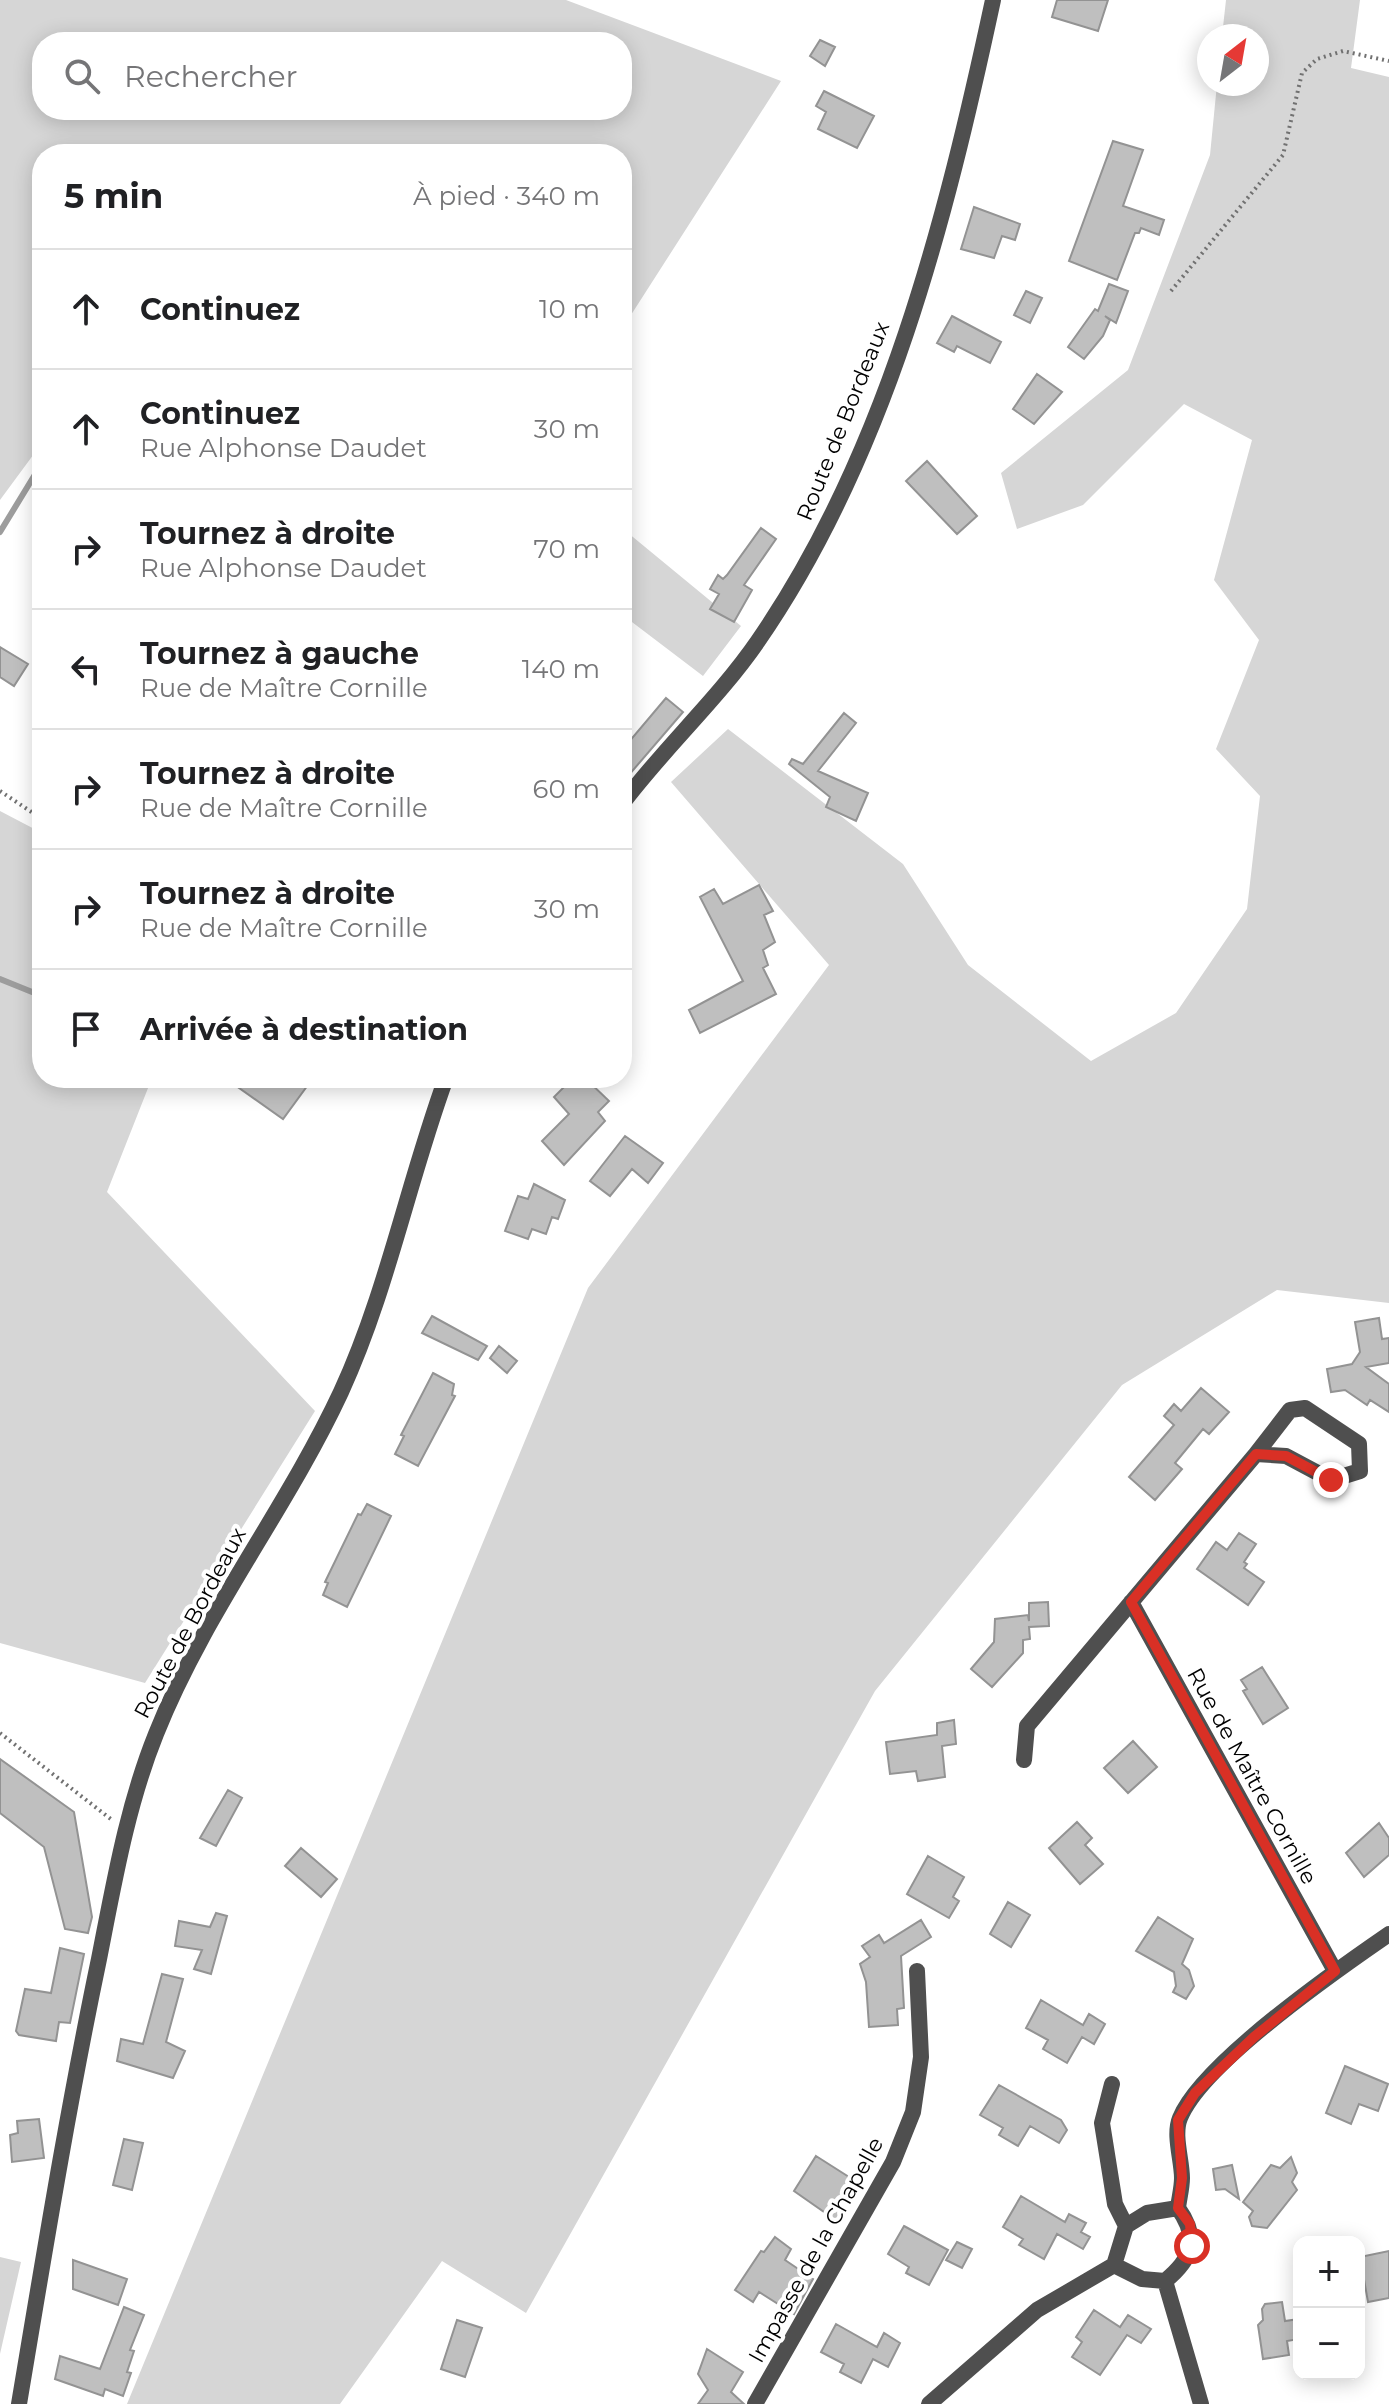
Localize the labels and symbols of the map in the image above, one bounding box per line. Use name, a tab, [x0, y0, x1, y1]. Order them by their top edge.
north arrow	[1197, 24, 1269, 96]
street label: Route de Bordeaux	[791, 317, 895, 524]
route end	[1313, 1462, 1349, 1498]
street label: Route de Bordeaux	[128, 1523, 252, 1723]
street label: Rue de Maître Cornille	[1181, 1663, 1323, 1889]
street label: Impasse de la Chapelle	[743, 2132, 889, 2368]
route start	[1174, 2228, 1210, 2264]

